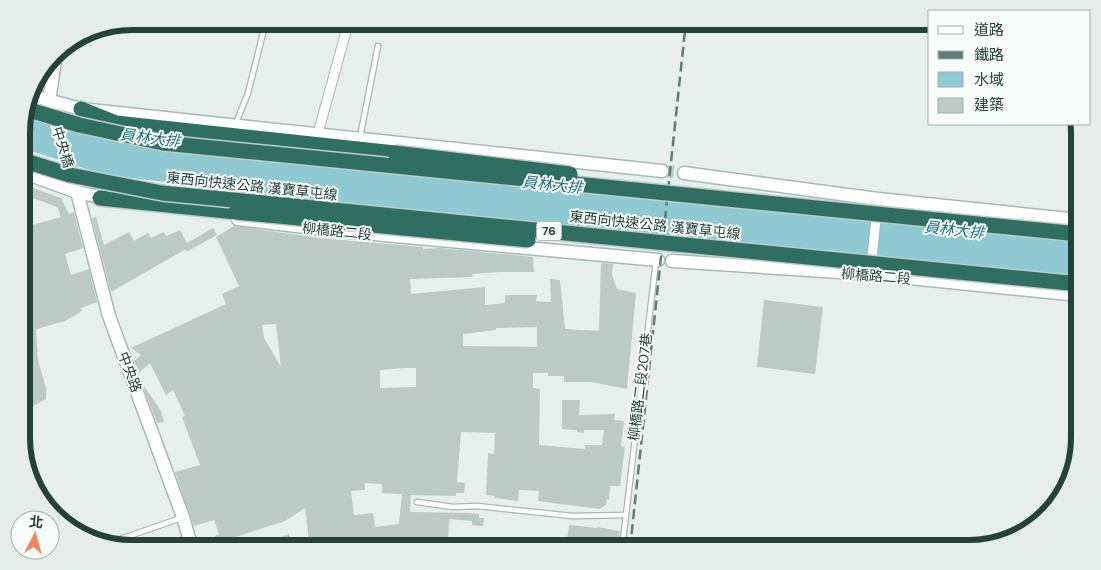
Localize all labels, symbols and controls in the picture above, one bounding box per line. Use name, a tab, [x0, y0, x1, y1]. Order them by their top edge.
legend	[928, 10, 1091, 125]
text: 道路	[974, 20, 1004, 40]
text: 鐵路	[974, 45, 1004, 65]
text: 水域	[974, 70, 1004, 90]
text: 建築	[974, 95, 1004, 115]
street label: 中央橋	[48, 124, 78, 170]
water label: 員林大排	[119, 124, 183, 152]
street label: 東西向快速公路 漢寶草屯線	[166, 168, 338, 204]
water label: 員林大排	[521, 172, 585, 198]
street label: 東西向快速公路 漢寶草屯線	[569, 207, 741, 243]
water label: 員林大排	[923, 217, 987, 243]
street label: 柳橋路二段	[301, 218, 373, 244]
road number: 76	[536, 222, 562, 240]
street label: 柳橋路二段	[840, 264, 912, 288]
street label: 柳橋路二段207巷	[624, 332, 656, 442]
street label: 中央路	[114, 349, 146, 395]
north arrow	[10, 510, 60, 560]
text: 北	[28, 512, 44, 532]

